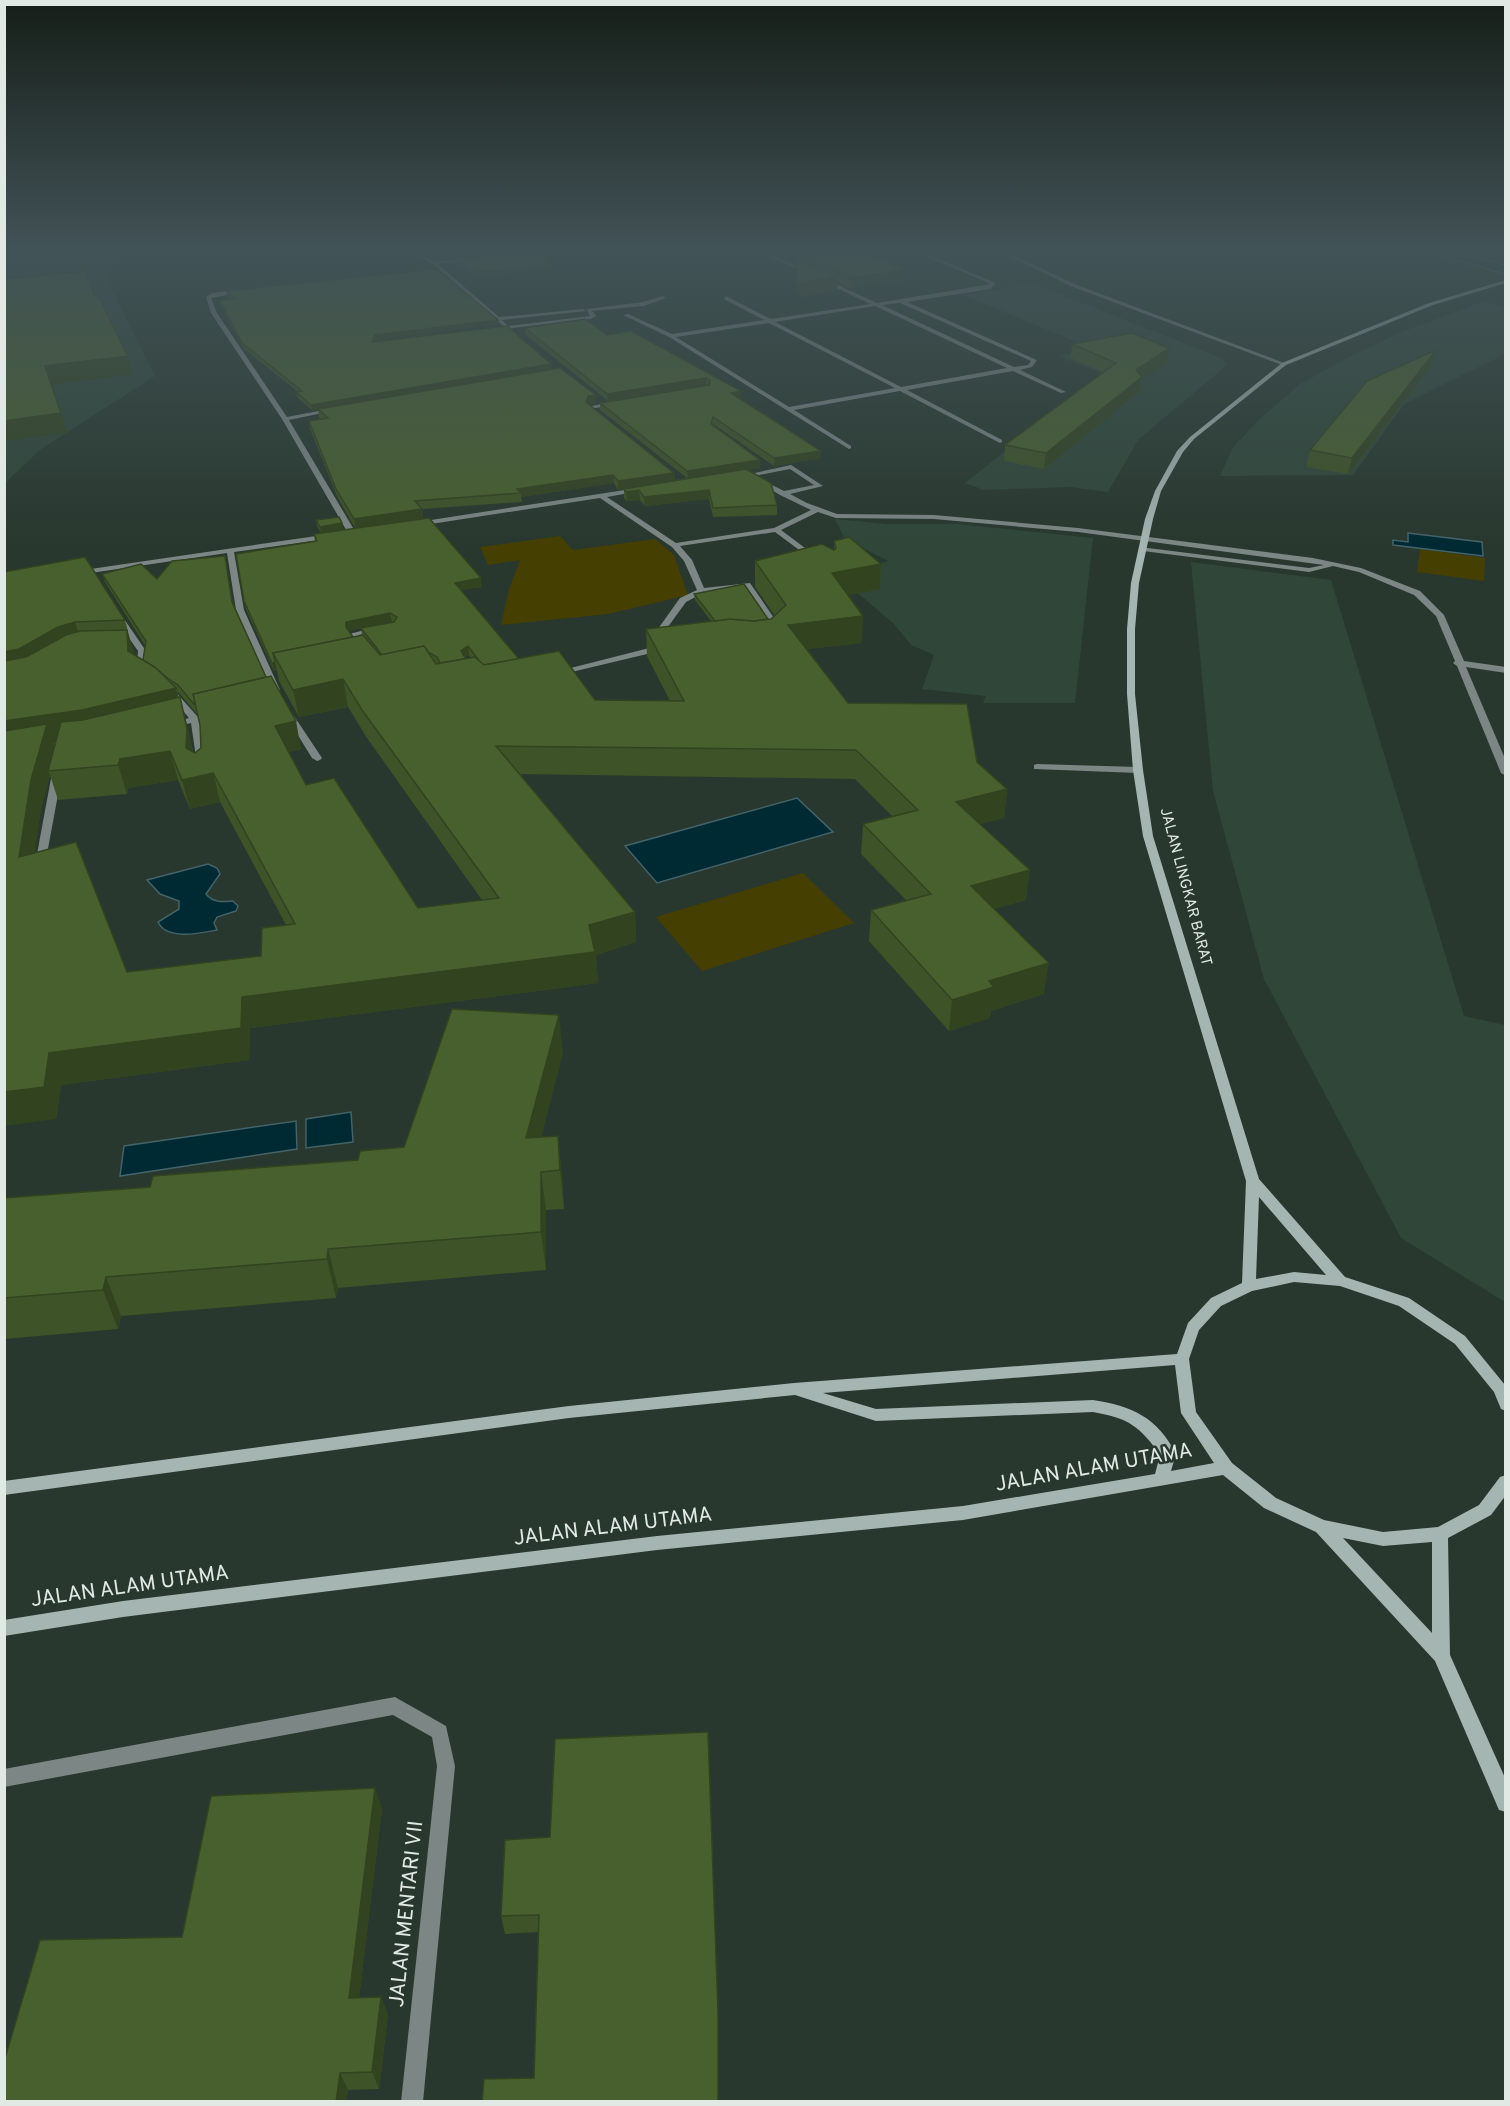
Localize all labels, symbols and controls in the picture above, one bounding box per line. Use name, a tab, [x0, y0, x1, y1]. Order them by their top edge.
street label: JALAN LINGKAR BARAT	[1155, 806, 1215, 968]
street label: JALAN ALAM UTAMA	[993, 1437, 1195, 1499]
street label: JALAN ALAM UTAMA	[512, 1501, 714, 1553]
street label: JALAN ALAM UTAMA	[29, 1560, 231, 1614]
street label: JALAN MENTARI VII	[384, 1819, 430, 2009]

